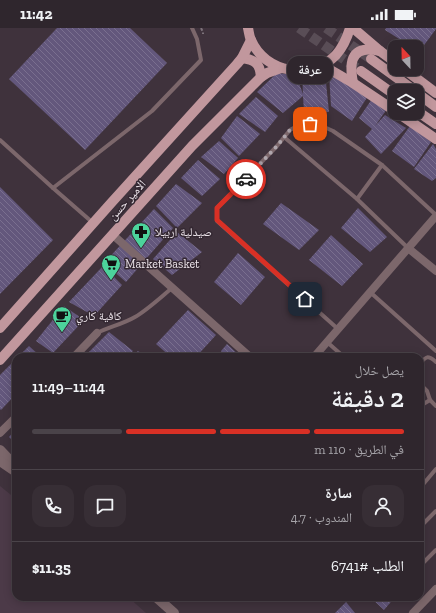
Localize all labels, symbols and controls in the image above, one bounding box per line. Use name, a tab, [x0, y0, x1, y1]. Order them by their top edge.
text: 11:42	[20, 5, 52, 23]
north arrow	[388, 40, 424, 76]
map controls	[388, 40, 424, 120]
callout: عرفة	[287, 56, 333, 84]
text: عرفة	[298, 62, 322, 77]
button: layers	[388, 84, 424, 120]
pin	[293, 107, 327, 141]
icon: bag	[299, 113, 321, 135]
courier	[226, 159, 266, 199]
icon: car	[235, 168, 257, 190]
street label: الامير حسن	[105, 177, 149, 223]
pharmacy icon: صيدلية اربيلا	[130, 221, 152, 249]
place label: صيدلية اربيلا	[155, 225, 212, 239]
supermarket icon: Market Basket	[100, 253, 122, 281]
place label: Market Basket	[125, 257, 200, 271]
pin	[288, 282, 322, 316]
icon: home	[294, 288, 316, 310]
cafe icon: كافية كاري	[51, 305, 73, 333]
place label: كافية كاري	[76, 309, 122, 326]
text: يصل خلال	[355, 363, 404, 378]
text: 11:44–11:49	[32, 378, 105, 396]
text: 2 دقيقة	[331, 382, 404, 414]
text: في الطريق · 110 m	[314, 442, 404, 457]
text: سارة	[325, 484, 352, 502]
button: phone	[32, 485, 74, 527]
button: chat	[84, 485, 126, 527]
button: person	[362, 485, 404, 527]
text: المندوب · 4.7	[291, 510, 352, 525]
text: الطلب #6741	[331, 557, 404, 575]
text: $11.35	[32, 559, 71, 577]

